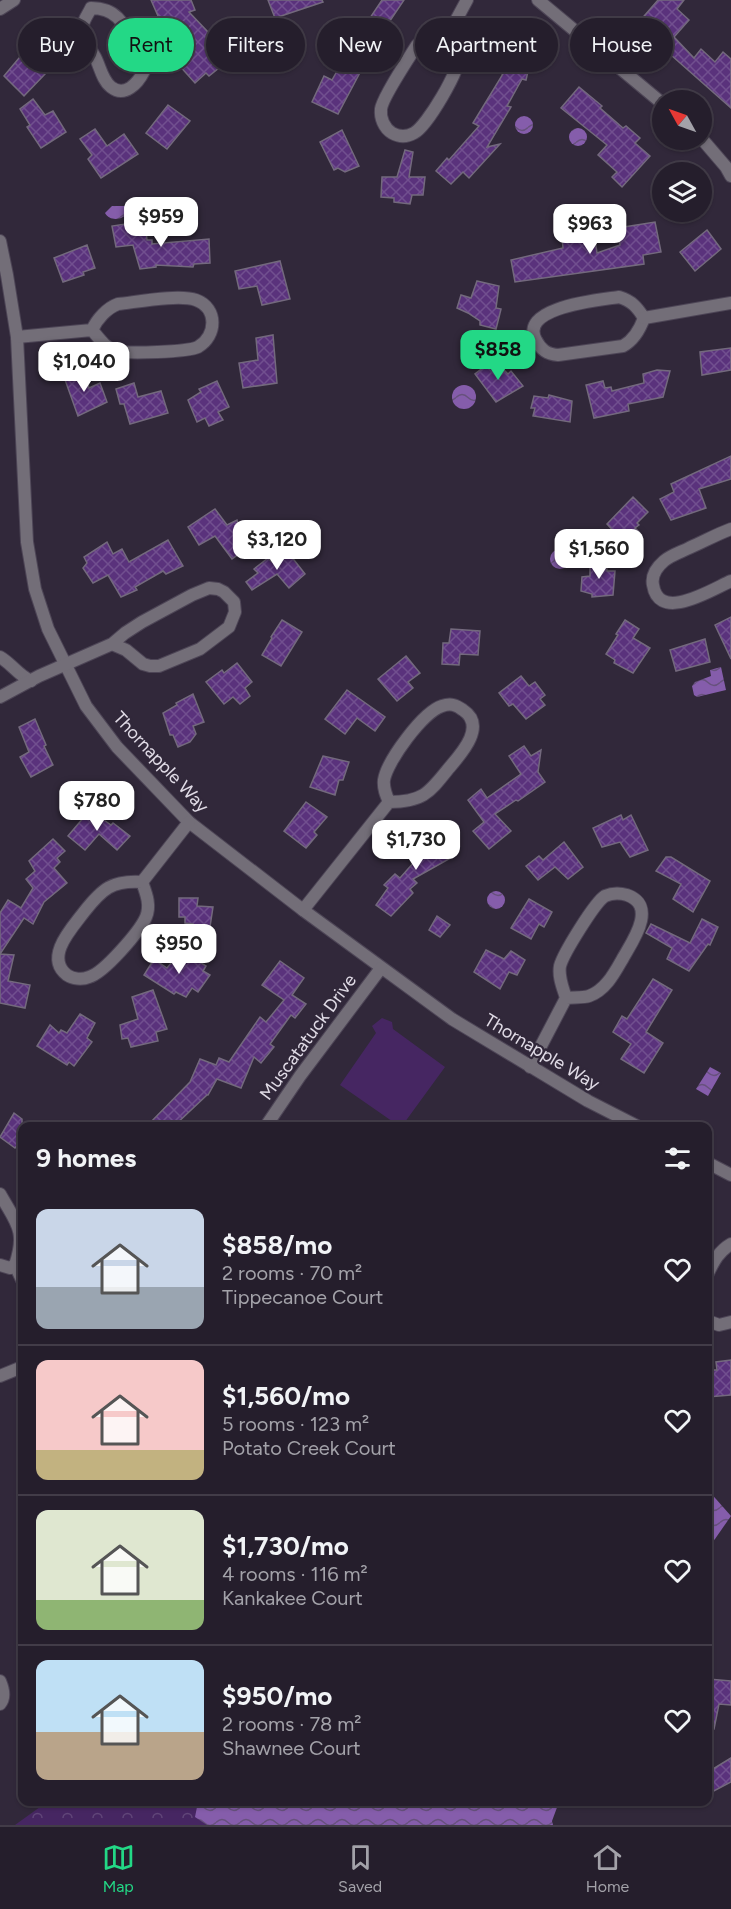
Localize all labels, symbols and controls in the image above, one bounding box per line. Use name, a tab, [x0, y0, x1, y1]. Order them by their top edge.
chip: Buy	[18, 18, 96, 72]
chip: Rent	[108, 18, 194, 72]
chip: Filters	[206, 18, 305, 72]
chip: New	[317, 18, 403, 72]
chip: Apartment	[415, 18, 558, 72]
chip: House	[570, 18, 673, 72]
north arrow	[652, 90, 712, 150]
map controls	[652, 90, 712, 222]
button: layers	[652, 162, 712, 222]
pin: $959	[125, 197, 197, 248]
text: $959	[138, 204, 184, 228]
pin: $963	[554, 204, 626, 255]
text: $963	[567, 211, 613, 235]
pin: $858	[462, 330, 534, 381]
text: $858	[474, 337, 522, 361]
pin: $1,040	[35, 342, 133, 393]
text: $1,040	[52, 349, 116, 373]
pin: $3,120	[228, 520, 326, 571]
text: $3,120	[247, 527, 307, 551]
pin: $1,560	[550, 529, 648, 580]
text: $1,560	[569, 536, 629, 560]
street label: Thornapple Way	[109, 707, 214, 818]
pin: $780	[61, 781, 133, 832]
text: $780	[73, 788, 121, 812]
pin: $1,730	[367, 820, 465, 871]
text: $1,730	[386, 827, 446, 851]
pin: $950	[143, 924, 215, 975]
text: $950	[155, 931, 203, 955]
street label: Muscatatuck Drive	[255, 970, 361, 1104]
street label: Thornapple Way	[480, 1009, 604, 1095]
text: 9 homes	[36, 1142, 136, 1174]
icon: filters	[661, 1142, 694, 1175]
text: $858/mo	[222, 1229, 332, 1261]
icon: home	[84, 1233, 156, 1305]
icon: heart	[661, 1253, 694, 1286]
text: 2 rooms · 70 m²	[222, 1261, 362, 1285]
text: Tippecanoe Court	[222, 1285, 383, 1309]
text: $1,560/mo	[222, 1380, 350, 1412]
icon: home	[84, 1384, 156, 1456]
icon: heart	[661, 1404, 694, 1437]
text: 5 rooms · 123 m²	[222, 1412, 369, 1436]
text: Potato Creek Court	[222, 1436, 396, 1460]
text: $1,730/mo	[222, 1530, 349, 1562]
icon: home	[84, 1534, 156, 1606]
icon: heart	[661, 1554, 694, 1587]
text: 4 rooms · 116 m²	[222, 1562, 368, 1586]
text: Kankakee Court	[222, 1586, 363, 1610]
text: $950/mo	[222, 1680, 332, 1712]
icon: home	[84, 1684, 156, 1756]
icon: heart	[661, 1704, 694, 1737]
text: 2 rooms · 78 m²	[222, 1712, 362, 1736]
text: Shawnee Court	[222, 1736, 361, 1760]
tab: Map	[102, 1841, 135, 1896]
tab: Saved	[338, 1841, 382, 1896]
tab: Home	[586, 1841, 629, 1896]

